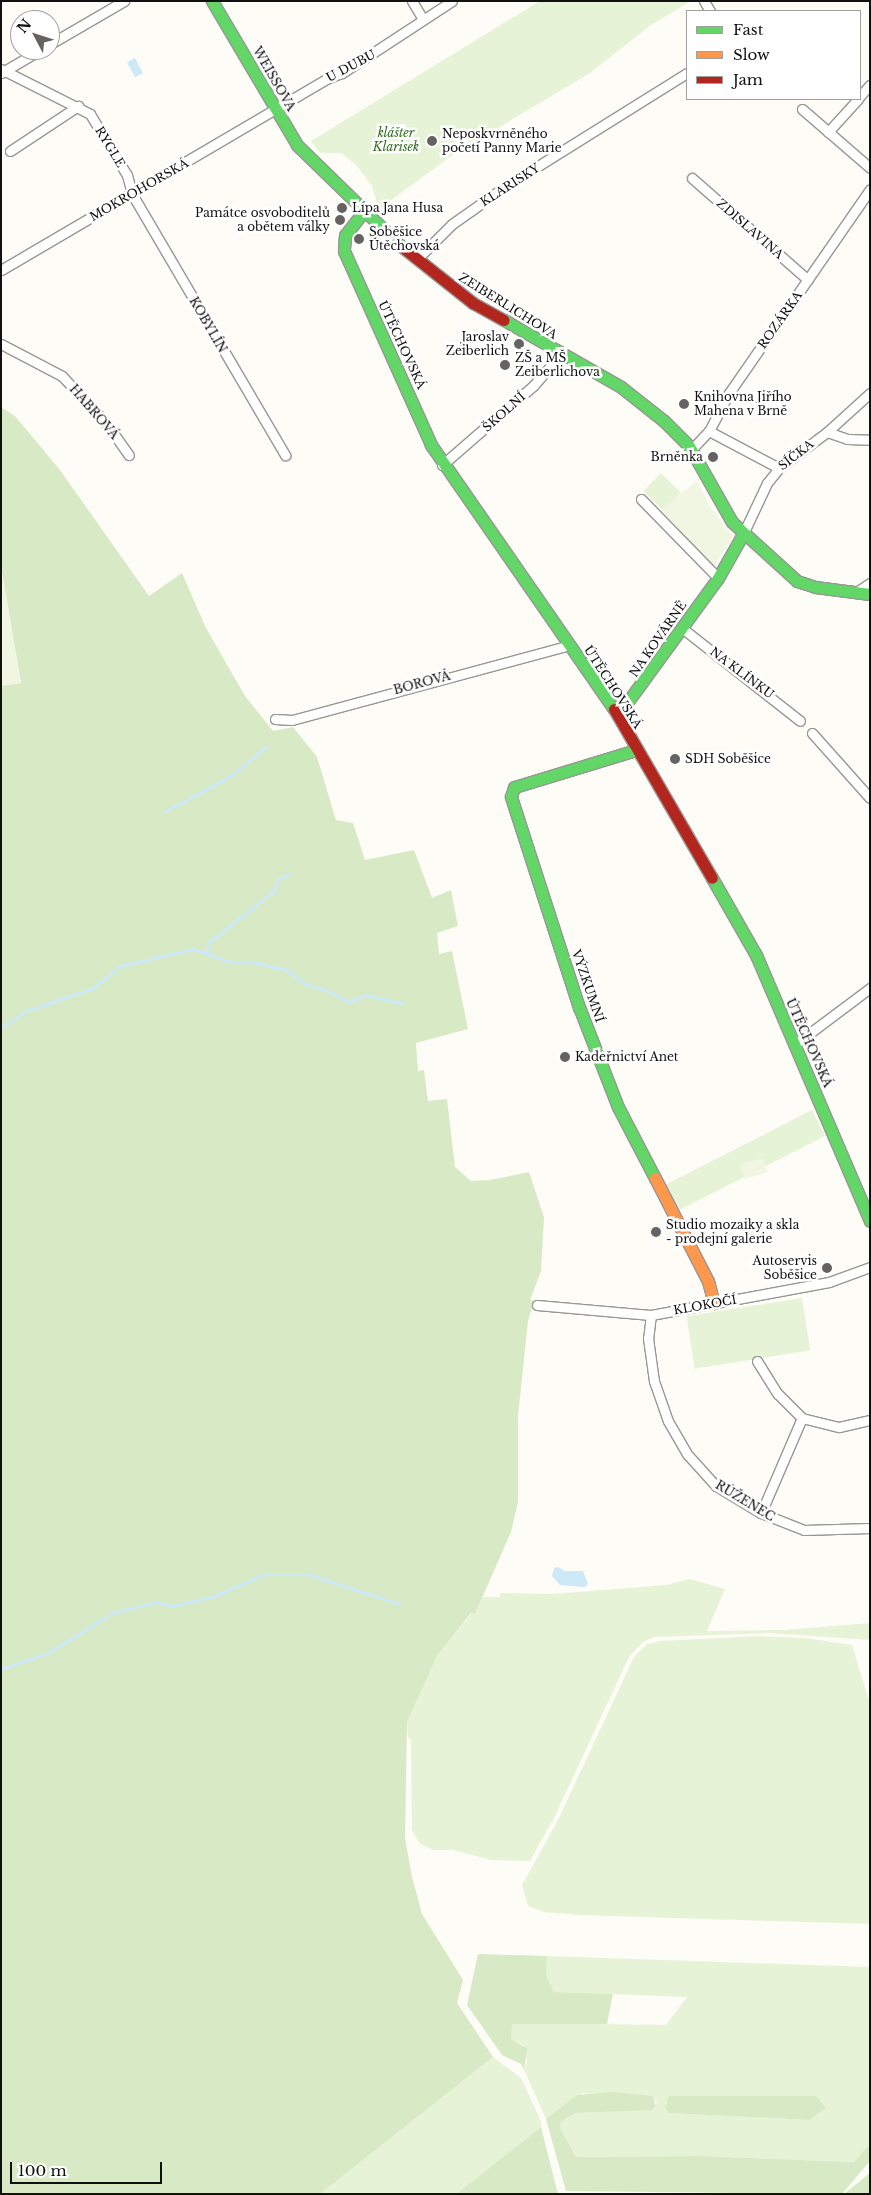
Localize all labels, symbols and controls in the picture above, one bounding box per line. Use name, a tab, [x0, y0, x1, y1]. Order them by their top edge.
north arrow	[10, 10, 60, 60]
legend	[686, 10, 861, 100]
text: N	[13, 15, 35, 37]
text: Fast	[733, 20, 763, 39]
street label: WEISSOVA	[250, 44, 298, 114]
text: Slow	[733, 45, 770, 64]
street label: U DUBU	[324, 47, 378, 85]
text: Jam	[733, 70, 763, 89]
street label: RYGLE	[92, 124, 128, 170]
park label: klášter Klarisek	[373, 126, 419, 154]
place label: Neposkvrněného početí Panny Marie	[442, 127, 562, 155]
marker: Neposkvrněného početí Panny Marie	[426, 135, 438, 147]
street label: MOKROHORSKÁ	[87, 156, 191, 224]
street label: KLARISKY	[478, 161, 542, 209]
street label: ZDISLAVINA	[714, 196, 786, 262]
place label: Lípa Jana Husa	[352, 201, 443, 215]
marker: Lípa Jana Husa	[336, 202, 348, 214]
place label: Památce osvoboditelů a obětem války	[195, 206, 330, 234]
marker: Památce osvoboditelů a obětem války	[334, 214, 346, 226]
place label: Soběšice Útěchovská	[369, 225, 439, 253]
marker: Soběšice Útěchovská	[353, 233, 365, 245]
street label: ZEIBERLICHOVA	[456, 270, 560, 342]
street label: ROZÁRKA	[755, 288, 805, 352]
street label: KOBYLÍN	[186, 294, 230, 356]
street label: ÚTĚCHOVSKÁ	[375, 299, 429, 391]
place label: Jaroslav Zeiberlich	[446, 330, 509, 358]
marker: Jaroslav Zeiberlich	[513, 338, 525, 350]
place label: ZŠ a MŠ Zeiberlichova	[515, 351, 600, 379]
marker: ZŠ a MŠ Zeiberlichova	[499, 359, 511, 371]
street label: HABROVÁ	[66, 382, 122, 442]
street label: ŠKOLNÍ	[480, 389, 528, 435]
place label: Knihovna Jiřího Mahena v Brně	[694, 390, 792, 418]
marker: Knihovna Jiřího Mahena v Brně	[678, 398, 690, 410]
street label: SÍČKA	[775, 437, 817, 473]
place label: Brněnka	[651, 450, 703, 464]
marker: Brněnka	[707, 451, 719, 463]
street label: NA KOVÁRNĚ	[626, 598, 690, 680]
street label: ÚTĚCHOVSKÁ	[581, 643, 645, 731]
street label: NA KLÍNKU	[707, 644, 777, 702]
street label: BOROVÁ	[392, 668, 452, 698]
place label: SDH Soběšice	[685, 752, 771, 766]
marker: SDH Soběšice	[669, 753, 681, 765]
street label: VÝZKUMNÍ	[569, 948, 607, 1024]
street label: ÚTĚCHOVSKÁ	[783, 996, 835, 1090]
place label: Kadeřnictví Anet	[575, 1050, 679, 1064]
marker: Kadeřnictví Anet	[559, 1051, 571, 1063]
place label: Studio mozaiky a skla - prodejní galerie	[666, 1218, 800, 1246]
marker: Studio mozaiky a skla - prodejní galerie	[650, 1226, 662, 1238]
place label: Autoservis Soběšice	[753, 1254, 817, 1282]
marker: Autoservis Soběšice	[821, 1262, 833, 1274]
street label: KLOKOČÍ	[672, 1292, 738, 1318]
street label: RŮŽENEC	[713, 1478, 777, 1524]
scale bar	[12, 2152, 165, 2184]
text: 100 m	[18, 2161, 67, 2180]

